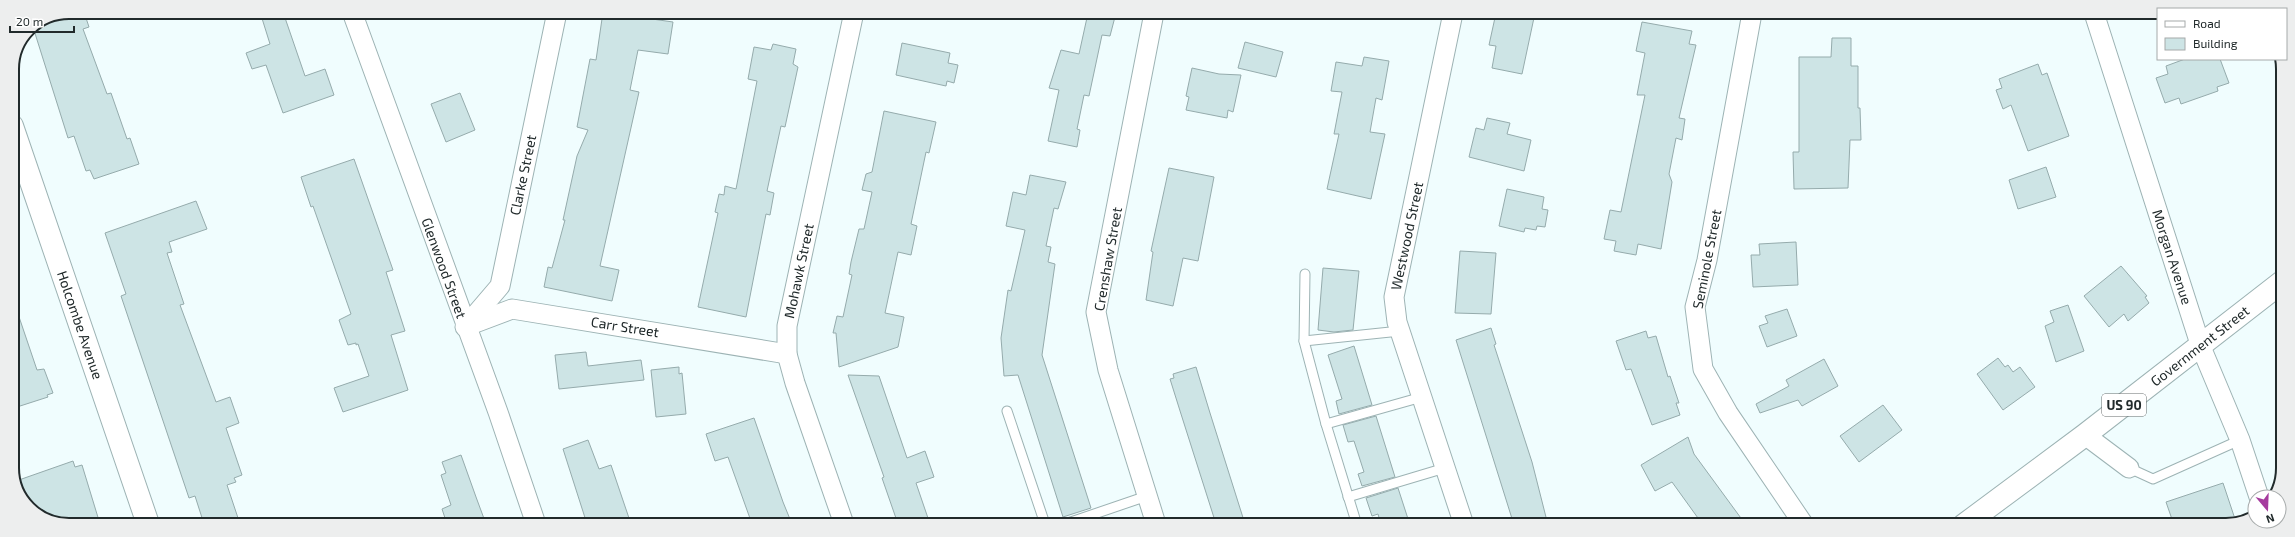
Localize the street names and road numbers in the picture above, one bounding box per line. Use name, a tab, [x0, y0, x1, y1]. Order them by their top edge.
street label: Clarke Street	[506, 133, 539, 217]
street label: Westwood Street	[1387, 180, 1426, 292]
street label: Crenshaw Street	[1090, 206, 1125, 312]
street label: Morgan Avenue	[2149, 207, 2196, 307]
street label: Seminole Street	[1689, 208, 1724, 310]
street label: Glenwood Street	[418, 215, 471, 321]
street label: Mohawk Street	[780, 222, 817, 320]
street label: Holcombe Avenue	[54, 268, 107, 381]
street label: Government Street	[2147, 302, 2252, 389]
street label: Carr Street	[590, 313, 660, 340]
road number: US 90	[2102, 394, 2146, 416]

